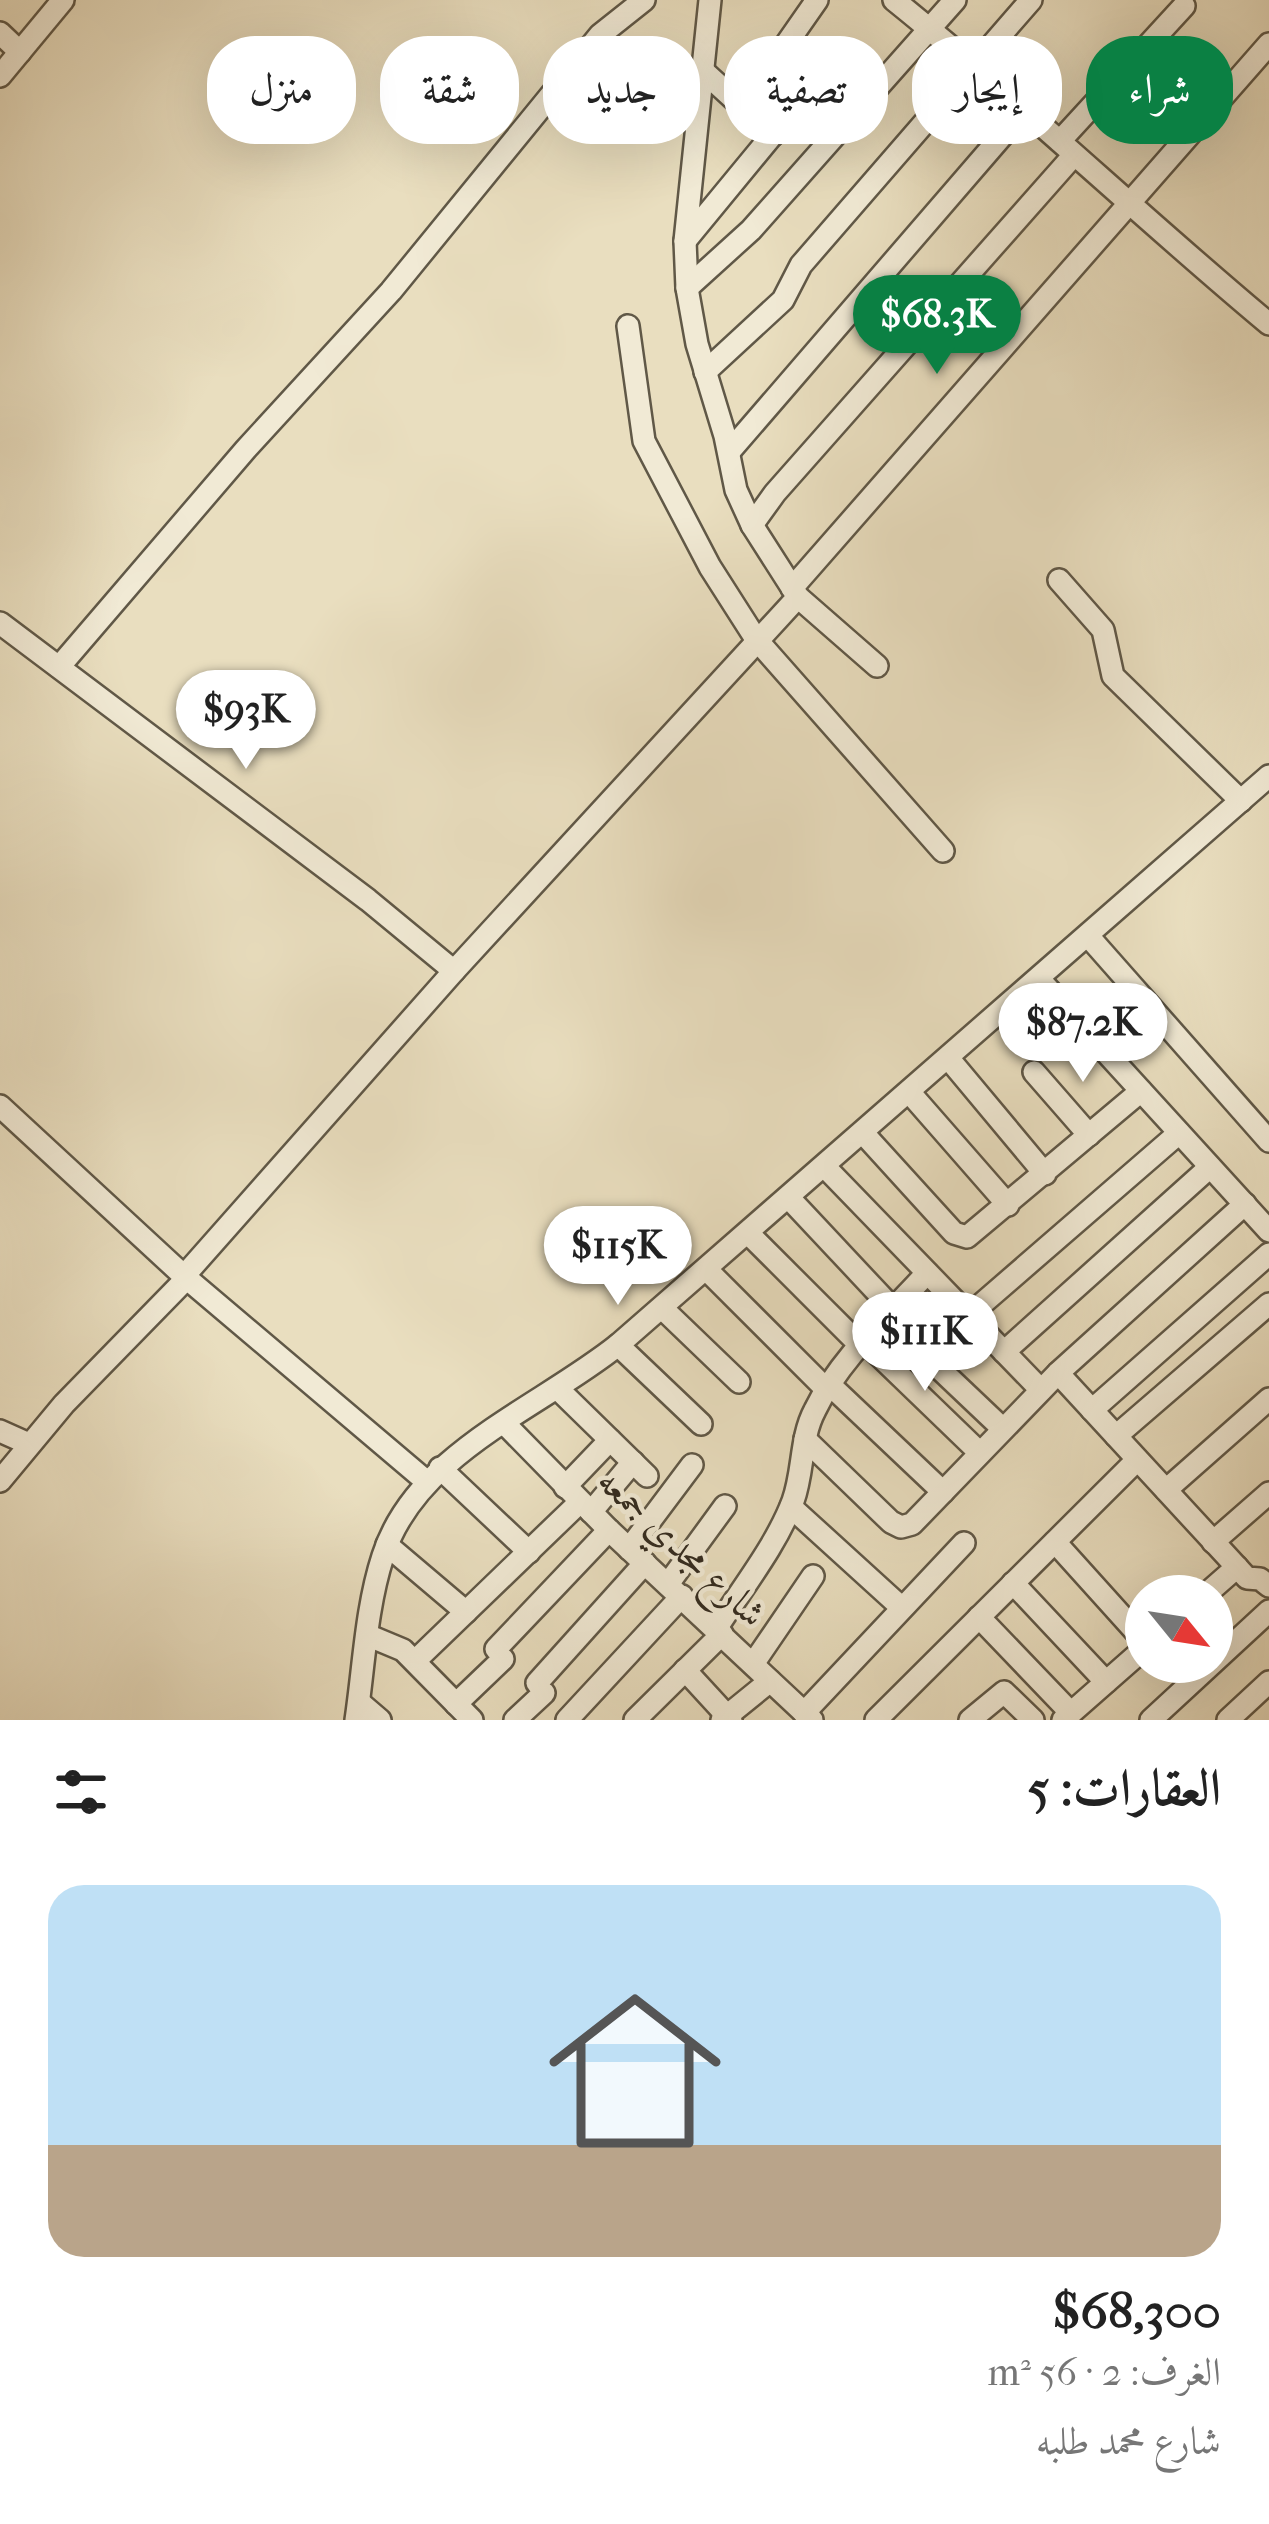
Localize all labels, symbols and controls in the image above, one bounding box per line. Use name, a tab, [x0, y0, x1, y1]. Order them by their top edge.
chip: منزل	[207, 36, 356, 144]
chip: شقة	[380, 36, 519, 144]
chip: جديد	[543, 36, 700, 144]
chip: تصفية	[724, 36, 888, 144]
chip: إيجار	[912, 36, 1062, 144]
chip: شراء	[1086, 36, 1233, 144]
pin: $68.3K	[839, 275, 1035, 377]
text: $68.3K	[880, 291, 994, 337]
pin: $93K	[175, 670, 317, 772]
text: $93K	[203, 686, 289, 732]
pin: $87.2K	[985, 983, 1181, 1085]
text: $87.2K	[1025, 999, 1141, 1045]
pin: $115K	[534, 1206, 702, 1308]
text: $115K	[571, 1222, 665, 1268]
pin: $111K	[841, 1292, 1009, 1394]
text: $111K	[879, 1308, 971, 1354]
street label: شارع مجدي جمعه	[582, 1457, 776, 1643]
north arrow	[1125, 1575, 1233, 1683]
map controls	[1125, 1575, 1233, 1683]
text: العقارات: 5	[1027, 1758, 1221, 1818]
icon: filters	[48, 1759, 114, 1825]
icon: home	[527, 1963, 743, 2179]
text: $68,300	[1052, 2281, 1221, 2341]
text: الغرف: 2 · 56 m²	[987, 2349, 1221, 2395]
text: شارع محمد طلبه	[1036, 2418, 1221, 2464]

